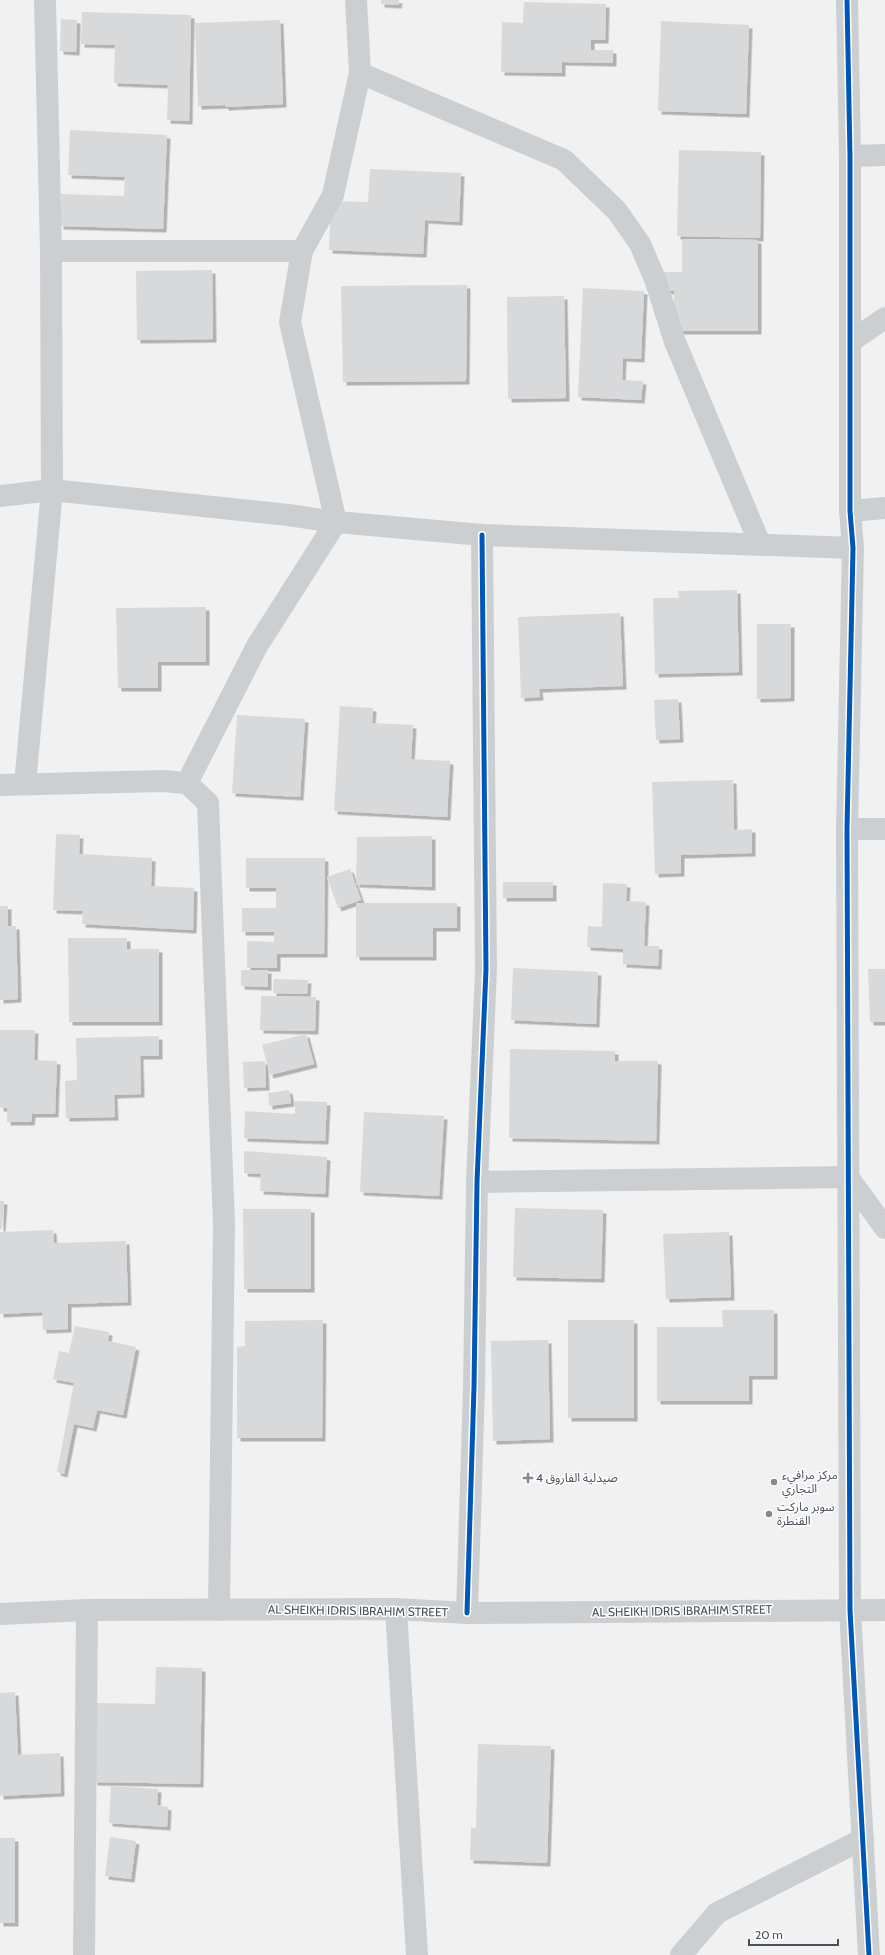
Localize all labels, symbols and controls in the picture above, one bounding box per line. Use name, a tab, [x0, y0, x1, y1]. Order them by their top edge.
place label: مركز مرافيء التجاري	[782, 1467, 838, 1499]
place label: صيدلية الفاروق 4	[536, 1470, 618, 1485]
marker: صيدلية الفاروق 4	[523, 1473, 533, 1483]
marker: مركز مرافيء التجاري	[769, 1477, 779, 1487]
place label: سوبر ماركت القنطرة	[777, 1499, 835, 1528]
marker: سوبر ماركت القنطرة	[764, 1509, 774, 1519]
street label: AL SHEIKH IDRIS IBRAHIM STREET	[268, 1601, 449, 1620]
street label: AL SHEIKH IDRIS IBRAHIM STREET	[592, 1601, 773, 1620]
scale bar	[749, 1921, 838, 1947]
text: 20 m	[755, 1927, 783, 1942]

